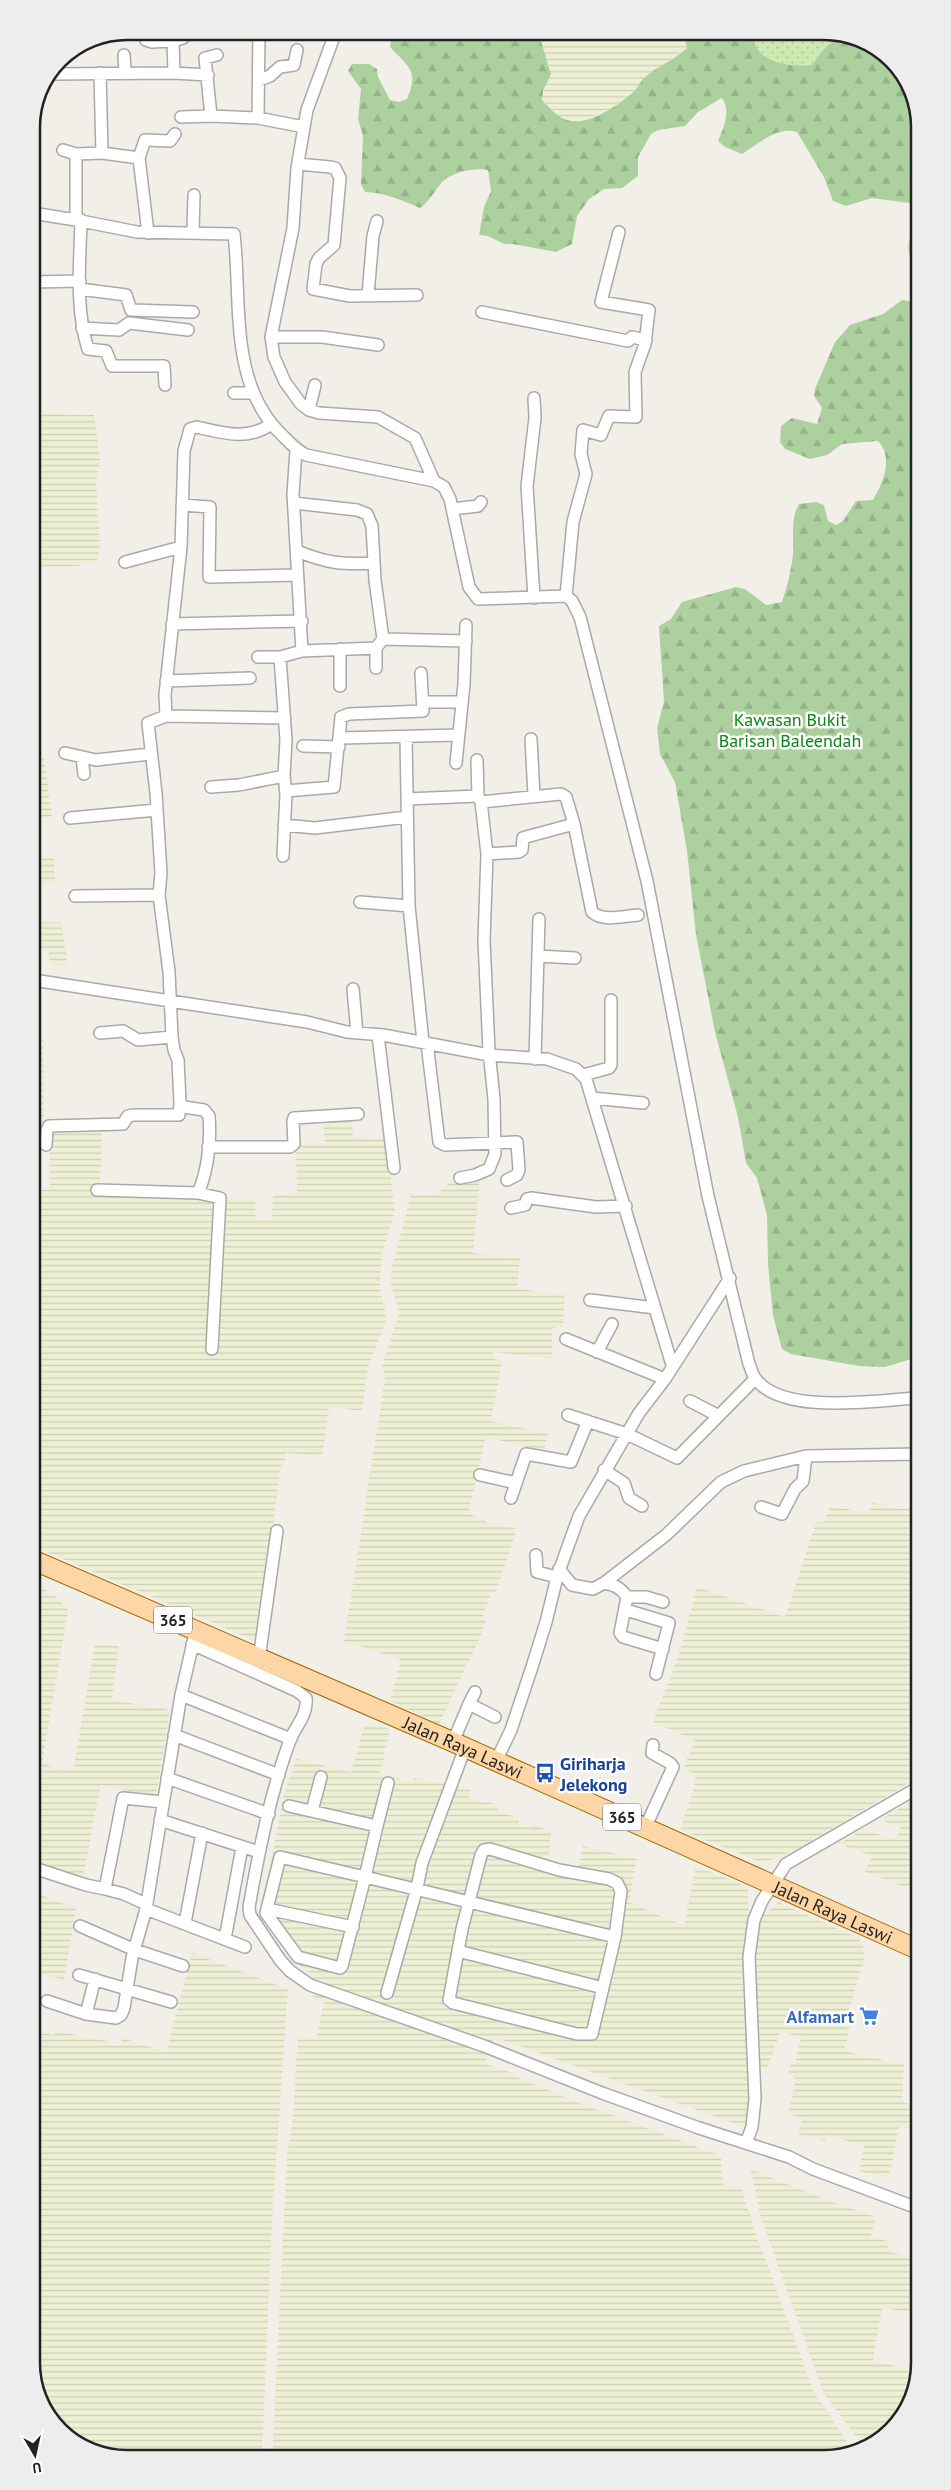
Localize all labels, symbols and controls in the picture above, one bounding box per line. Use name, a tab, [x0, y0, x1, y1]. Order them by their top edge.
park label: Kawasan Bukit Barisan Baleendah	[719, 708, 861, 752]
road number: 365	[154, 1606, 192, 1634]
street label: Jalan Raya Laswi	[399, 1710, 527, 1783]
place label: Giriharja Jelekong	[559, 1752, 627, 1796]
bus stop icon: Giriharja Jelekong	[534, 1762, 556, 1784]
road number: 365	[603, 1804, 641, 1830]
street label: Jalan Raya Laswi	[769, 1875, 896, 1948]
place label: Alfamart	[787, 2005, 855, 2028]
supermarket icon: Alfamart	[858, 2005, 880, 2027]
north arrow	[10, 2430, 60, 2480]
text: U	[31, 2458, 43, 2477]

